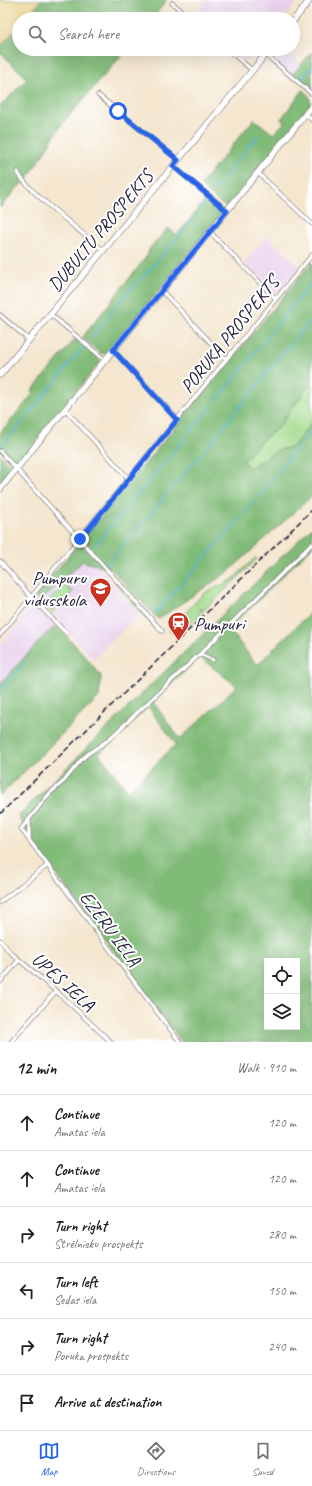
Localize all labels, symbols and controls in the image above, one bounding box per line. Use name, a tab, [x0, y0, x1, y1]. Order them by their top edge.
search box	[12, 12, 300, 56]
icon: search	[26, 23, 48, 45]
text: Search here	[58, 25, 119, 44]
route start	[109, 102, 127, 120]
street label: DUBULTU PROSPEKTS	[43, 163, 160, 296]
street label: PORUKA PROSPEKTS	[175, 268, 287, 398]
route end	[71, 530, 89, 548]
place label: Pumpuru vidusskola	[23, 566, 88, 612]
school or university icon: Pumpuru vidusskola	[88, 575, 114, 608]
station icon: Pumpuri	[165, 610, 191, 643]
place label: Pumpuri	[194, 612, 247, 636]
street label: EZERU IELA	[74, 886, 146, 971]
street label: UPES IELA	[27, 947, 100, 1017]
map controls	[264, 958, 300, 1030]
button: locate	[264, 958, 300, 994]
button: layers	[264, 994, 300, 1030]
text: 12 min	[16, 1058, 56, 1079]
text: Walk · 910 m	[237, 1060, 296, 1076]
text: Continue	[54, 1105, 99, 1124]
icon: ahead	[16, 1112, 38, 1134]
text: 120 m	[268, 1115, 296, 1131]
text: Amatas iela	[54, 1124, 105, 1140]
text: Continue	[54, 1161, 99, 1180]
icon: ahead	[16, 1168, 38, 1190]
text: 120 m	[268, 1171, 296, 1187]
text: Amatas iela	[54, 1180, 105, 1196]
text: Turn right	[54, 1217, 107, 1236]
icon: right	[16, 1224, 38, 1246]
text: 280 m	[268, 1227, 296, 1243]
text: Strēlnieku prospekts	[54, 1236, 142, 1252]
text: Turn left	[54, 1273, 97, 1292]
icon: left	[16, 1280, 38, 1302]
text: 150 m	[268, 1283, 296, 1299]
text: Sedas iela	[54, 1292, 96, 1308]
text: Turn right	[54, 1329, 107, 1348]
icon: right	[16, 1336, 38, 1358]
text: 240 m	[268, 1339, 296, 1355]
text: Poruka prospekts	[54, 1348, 128, 1364]
icon: arrive	[16, 1392, 38, 1414]
text: Arrive at destination	[54, 1393, 161, 1412]
tab: Map	[38, 1440, 60, 1478]
tab: Directions	[137, 1440, 175, 1478]
tab: Saved	[252, 1440, 274, 1478]

